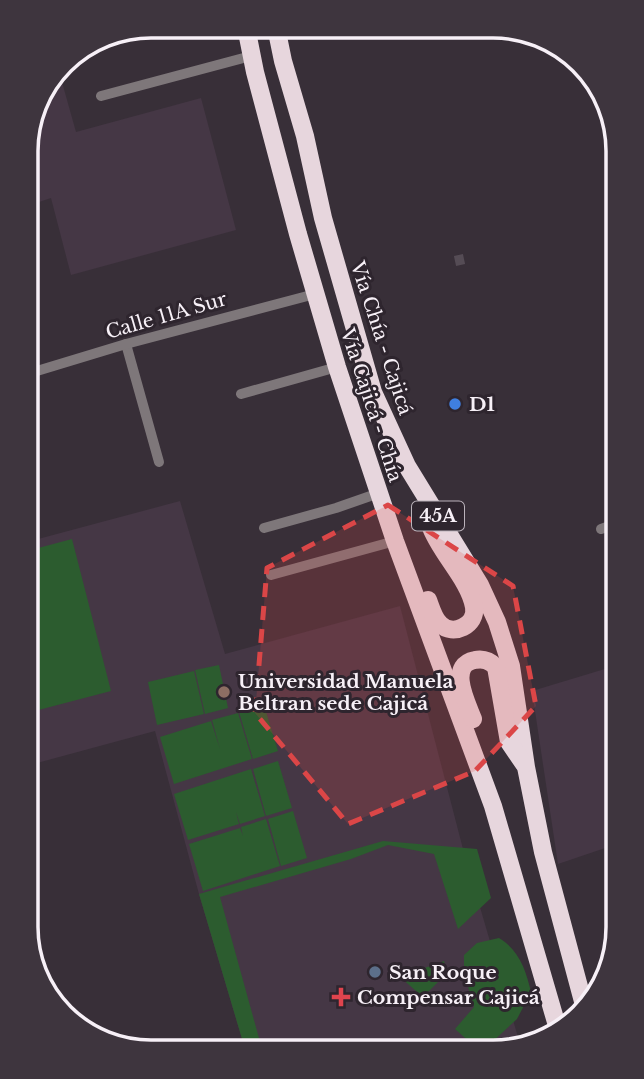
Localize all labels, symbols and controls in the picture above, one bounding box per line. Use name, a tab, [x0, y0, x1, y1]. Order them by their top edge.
street label: Vía Chía - Cajicá	[346, 257, 417, 418]
street label: Calle 11A Sur	[103, 287, 229, 344]
street label: Vía Cajicá - Chía	[336, 324, 407, 485]
place label: D1	[469, 393, 495, 416]
marker: D1	[447, 396, 463, 412]
road number: 45A	[412, 502, 464, 530]
place label: Universidad Manuela Beltran sede Cajicá	[238, 670, 454, 715]
marker: Universidad Manuela Beltran sede Cajicá	[216, 684, 232, 700]
place label: San Roque	[389, 961, 497, 984]
marker: San Roque	[367, 964, 383, 980]
place label: Compensar Cajicá	[357, 986, 540, 1009]
marker: Compensar Cajicá	[331, 987, 351, 1007]

